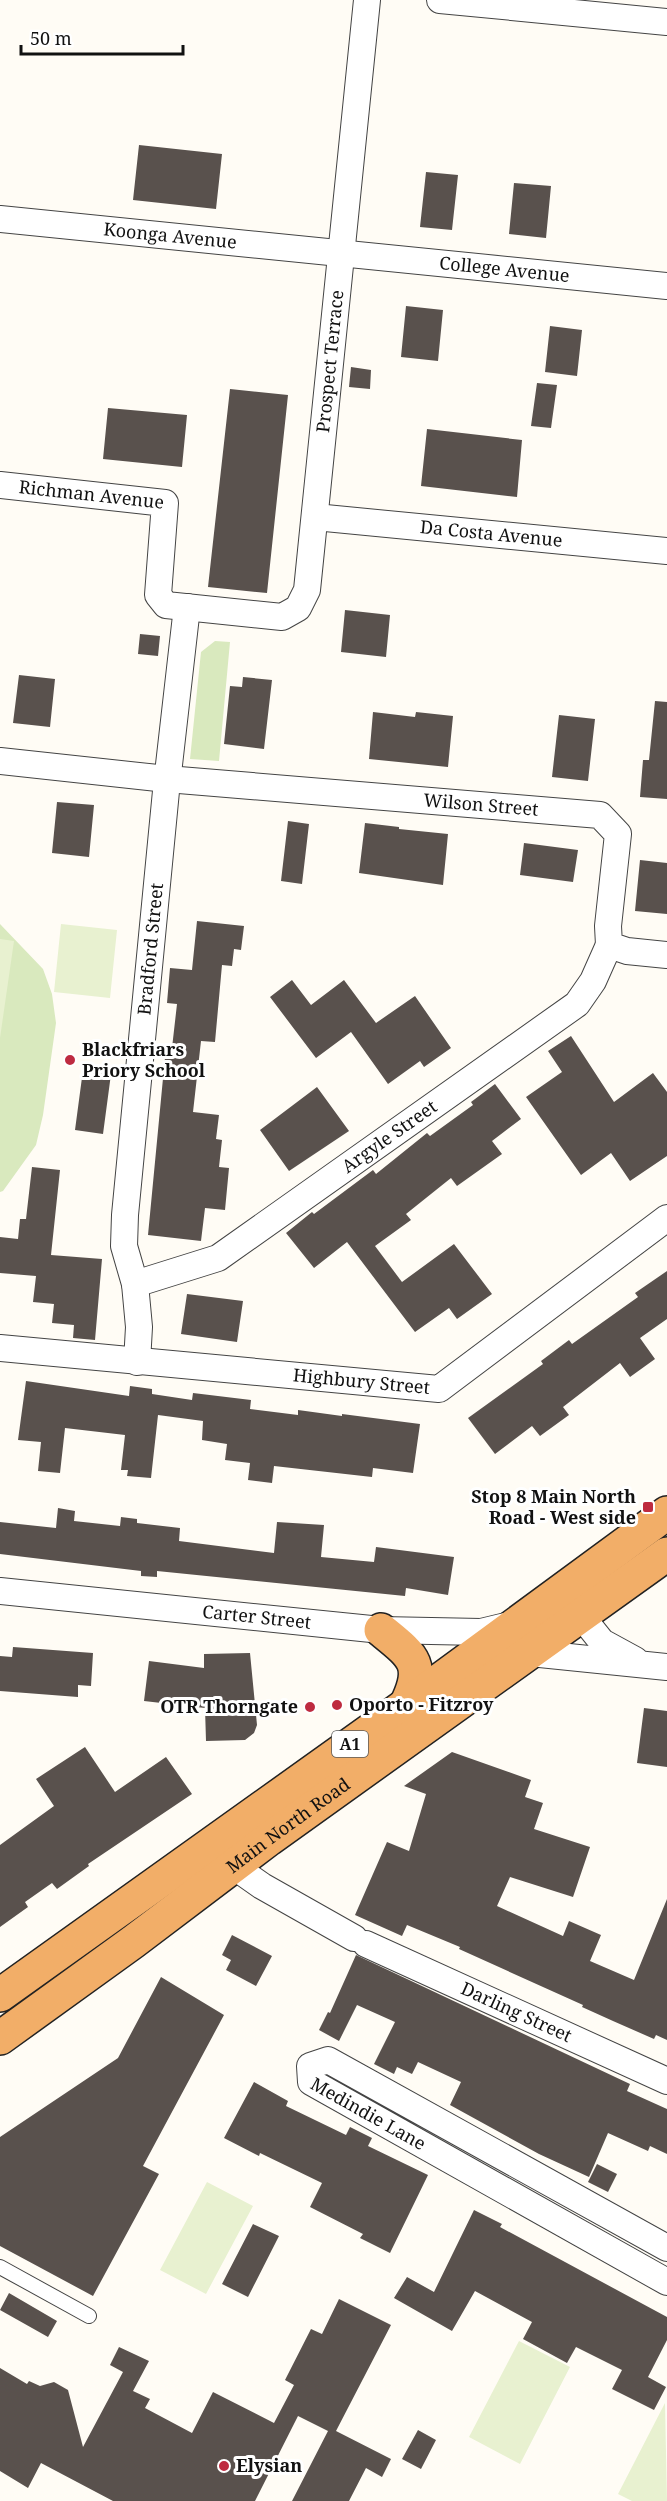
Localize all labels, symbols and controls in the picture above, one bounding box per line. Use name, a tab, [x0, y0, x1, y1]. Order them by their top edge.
scale bar	[21, 18, 183, 56]
text: 50 m	[30, 26, 72, 50]
street label: Koonga Avenue	[103, 216, 238, 254]
street label: College Avenue	[438, 250, 571, 287]
street label: Prospect Terrace	[310, 289, 348, 434]
street label: Richman Avenue	[18, 474, 165, 514]
street label: Da Costa Avenue	[419, 514, 564, 552]
street label: Wilson Street	[423, 787, 539, 821]
street label: Bradford Street	[131, 882, 168, 1016]
place label: Blackfriars Priory School	[82, 1037, 206, 1082]
marker: Blackfriars Priory School	[63, 1053, 77, 1067]
street label: Argyle Street	[337, 1094, 441, 1178]
street label: Highbury Street	[292, 1362, 431, 1399]
place label: Stop 8 Main North Road - West side	[471, 1484, 636, 1529]
marker: Stop 8 Main North Road - West side	[641, 1500, 655, 1514]
street label: Carter Street	[201, 1599, 312, 1634]
place label: Oporto - Fitzroy	[349, 1692, 494, 1716]
place label: OTR Thorngate	[160, 1694, 298, 1718]
marker: Oporto - Fitzroy	[330, 1698, 344, 1712]
marker: OTR Thorngate	[303, 1700, 317, 1714]
road number: A1	[332, 1731, 368, 1757]
street label: Main North Road	[221, 1772, 354, 1878]
street label: Darling Street	[457, 1976, 576, 2047]
street label: Medindie Lane	[306, 2071, 430, 2155]
place label: Elysian	[236, 2453, 302, 2477]
marker: Elysian	[217, 2459, 231, 2473]

